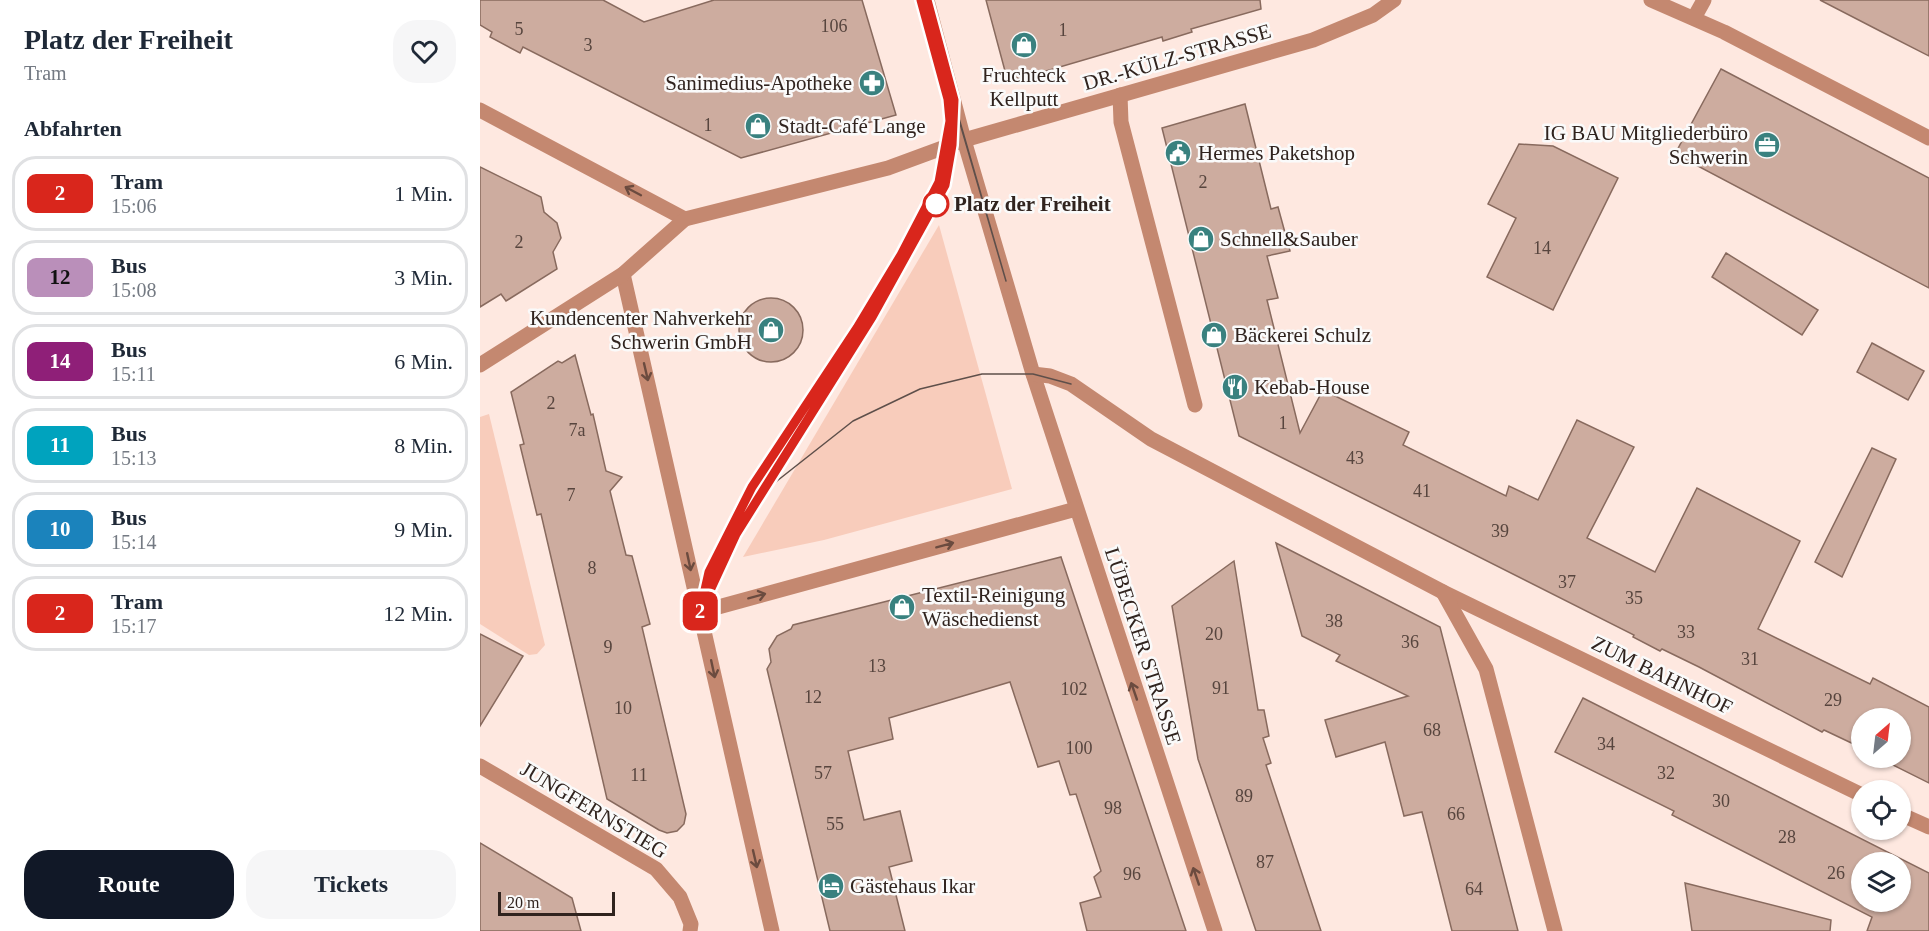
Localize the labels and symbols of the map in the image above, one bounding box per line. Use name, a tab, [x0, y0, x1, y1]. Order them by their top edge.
house number: 106	[821, 16, 848, 36]
house number: 5	[515, 19, 524, 39]
street label: DR.-KÜLZ-STRASSE	[1080, 19, 1274, 95]
house number: 1	[1059, 20, 1068, 40]
shop icon: Fruchteck Kellputt	[1009, 30, 1039, 60]
house number: 3	[584, 35, 593, 55]
place label: Fruchteck Kellputt	[982, 63, 1066, 111]
pharmacy icon: Sanimedius-Apotheke	[857, 68, 887, 98]
place label: Sanimedius-Apotheke	[665, 71, 852, 95]
shop icon: Stadt-Café Lange	[743, 111, 773, 141]
place label: Stadt-Café Lange	[778, 114, 926, 138]
house number: 1	[704, 115, 713, 135]
place label: IG BAU Mitgliederbüro Schwerin	[1544, 121, 1748, 169]
office icon: IG BAU Mitgliederbüro Schwerin	[1752, 130, 1782, 160]
public building icon: Hermes Paketshop	[1163, 138, 1193, 168]
place label: Hermes Paketshop	[1198, 141, 1355, 165]
house number: 2	[1199, 172, 1208, 192]
one-way arrow	[625, 185, 643, 196]
marker: Platz der Freiheit	[923, 191, 949, 217]
place label: Platz der Freiheit	[954, 192, 1111, 216]
shop icon: Schnell&Sauber	[1186, 224, 1216, 254]
place label: Schnell&Sauber	[1220, 227, 1358, 251]
house number: 2	[515, 232, 524, 252]
house number: 14	[1533, 238, 1551, 258]
place label: Kundencenter Nahverkehr Schwerin GmbH	[530, 306, 752, 354]
shop icon: Kundencenter Nahverkehr Schwerin GmbH	[756, 315, 786, 345]
shop icon: Bäckerei Schulz	[1199, 320, 1229, 350]
place label: Bäckerei Schulz	[1234, 323, 1371, 347]
one-way arrow	[641, 362, 653, 381]
restaurant icon: Kebab-House	[1220, 372, 1250, 402]
place label: Kebab-House	[1254, 375, 1369, 399]
house number: 2	[547, 393, 556, 413]
house number: 1	[1279, 413, 1288, 433]
house number: 7a	[569, 420, 586, 440]
house number: 43	[1346, 448, 1364, 468]
house number: 41	[1413, 481, 1431, 501]
house number: 7	[567, 485, 576, 505]
house number: 39	[1491, 521, 1509, 541]
one-way arrow	[935, 539, 954, 550]
street label: LÜBECKER STRASSE	[1100, 544, 1186, 748]
one-way arrow	[684, 552, 696, 571]
house number: 8	[588, 558, 597, 578]
house number: 37	[1558, 572, 1576, 592]
place label: Textil-Reinigung Wäschedienst	[922, 583, 1066, 631]
house number: 35	[1625, 588, 1643, 608]
one-way arrow	[747, 590, 766, 601]
line badge: 2	[680, 592, 720, 630]
shop icon: Textil-Reinigung Wäschedienst	[887, 592, 917, 622]
house number: 38	[1325, 611, 1343, 631]
house number: 33	[1677, 622, 1695, 642]
house number: 20	[1205, 624, 1223, 644]
street label: ZUM BAHNHOF	[1588, 631, 1736, 719]
house number: 36	[1401, 632, 1419, 652]
house number: 9	[604, 637, 613, 657]
house number: 31	[1741, 649, 1759, 669]
house number: 13	[868, 656, 886, 676]
one-way arrow	[708, 658, 719, 678]
house number: 91	[1212, 678, 1230, 698]
house number: 102	[1061, 679, 1088, 699]
one-way arrow	[1128, 682, 1139, 701]
house number: 12	[804, 687, 822, 707]
house number: 29	[1824, 690, 1842, 710]
house number: 10	[614, 698, 632, 718]
north arrow	[1851, 708, 1911, 768]
house number: 68	[1423, 720, 1441, 740]
house number: 34	[1597, 734, 1615, 754]
house number: 100	[1066, 738, 1093, 758]
street label: JUNGFERNSTIEG	[516, 757, 672, 863]
house number: 57	[814, 763, 832, 783]
house number: 32	[1657, 763, 1675, 783]
house number: 11	[630, 765, 648, 785]
house number: 89	[1235, 786, 1253, 806]
house number: 30	[1712, 791, 1730, 811]
house number: 98	[1104, 798, 1122, 818]
house number: 66	[1447, 804, 1465, 824]
house number: 55	[826, 814, 844, 834]
house number: 28	[1778, 827, 1796, 847]
one-way arrow	[750, 849, 762, 868]
house number: 87	[1256, 852, 1274, 872]
house number: 26	[1827, 863, 1845, 883]
house number: 96	[1123, 864, 1141, 884]
one-way arrow	[1190, 867, 1201, 885]
hotel icon: Gästehaus Ikar	[816, 871, 846, 901]
place label: Gästehaus Ikar	[850, 874, 975, 898]
house number: 64	[1465, 879, 1483, 899]
scale bar	[498, 889, 615, 916]

